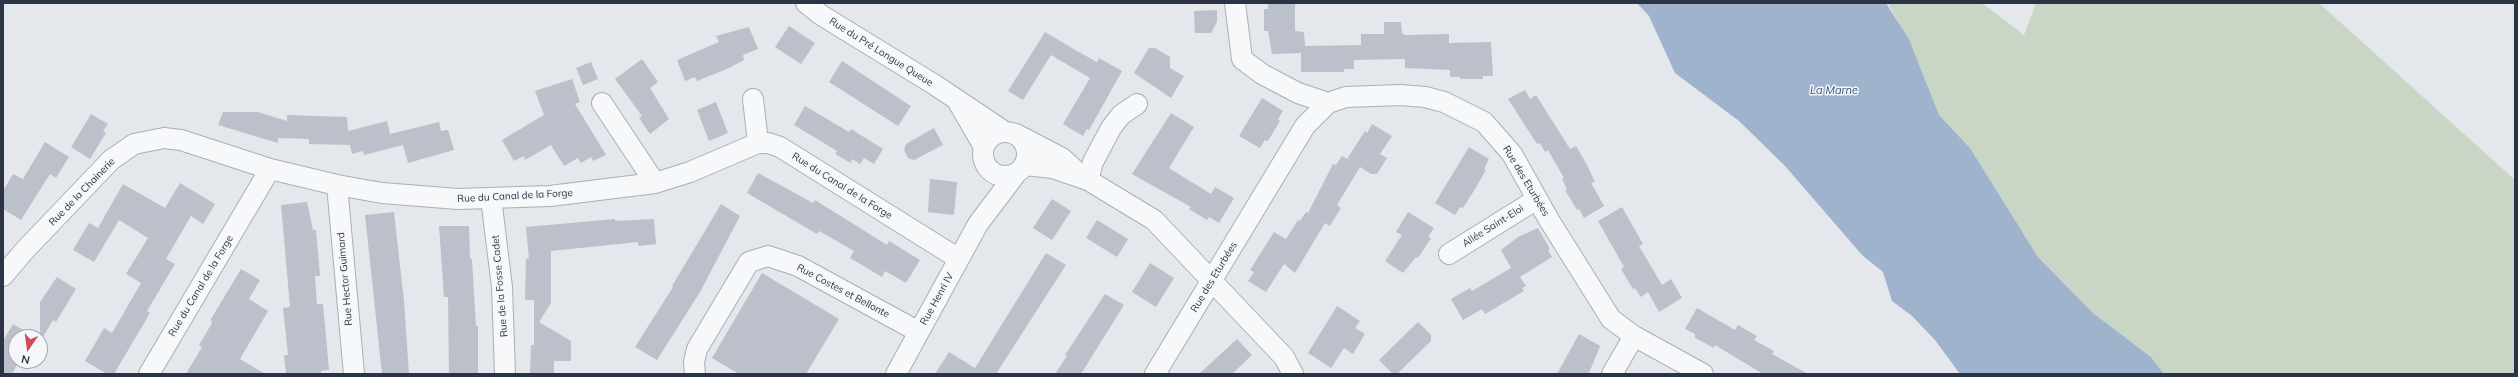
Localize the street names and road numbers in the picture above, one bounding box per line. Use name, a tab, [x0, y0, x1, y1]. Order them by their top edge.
street label: Rue du Pré Longue Queue	[827, 15, 935, 89]
street label: Rue des Eturbées	[1500, 143, 1552, 219]
street label: Rue du Canal de la Forge	[790, 150, 894, 222]
street label: Rue de la Chainerie	[47, 156, 117, 228]
street label: Rue du Canal de la Forge	[457, 187, 573, 205]
street label: Allée Saint-Eloi	[1460, 202, 1526, 250]
street label: Rue Hector Guimard	[335, 232, 355, 326]
street label: Rue du Canal de la Forge	[166, 233, 236, 339]
street label: Rue de la Fosse Cadet	[490, 234, 510, 338]
street label: Rue des Eturbées	[1188, 239, 1240, 315]
street label: Rue Costes et Bellonte	[795, 261, 891, 321]
street label: Rue Henri IV	[918, 271, 956, 327]

